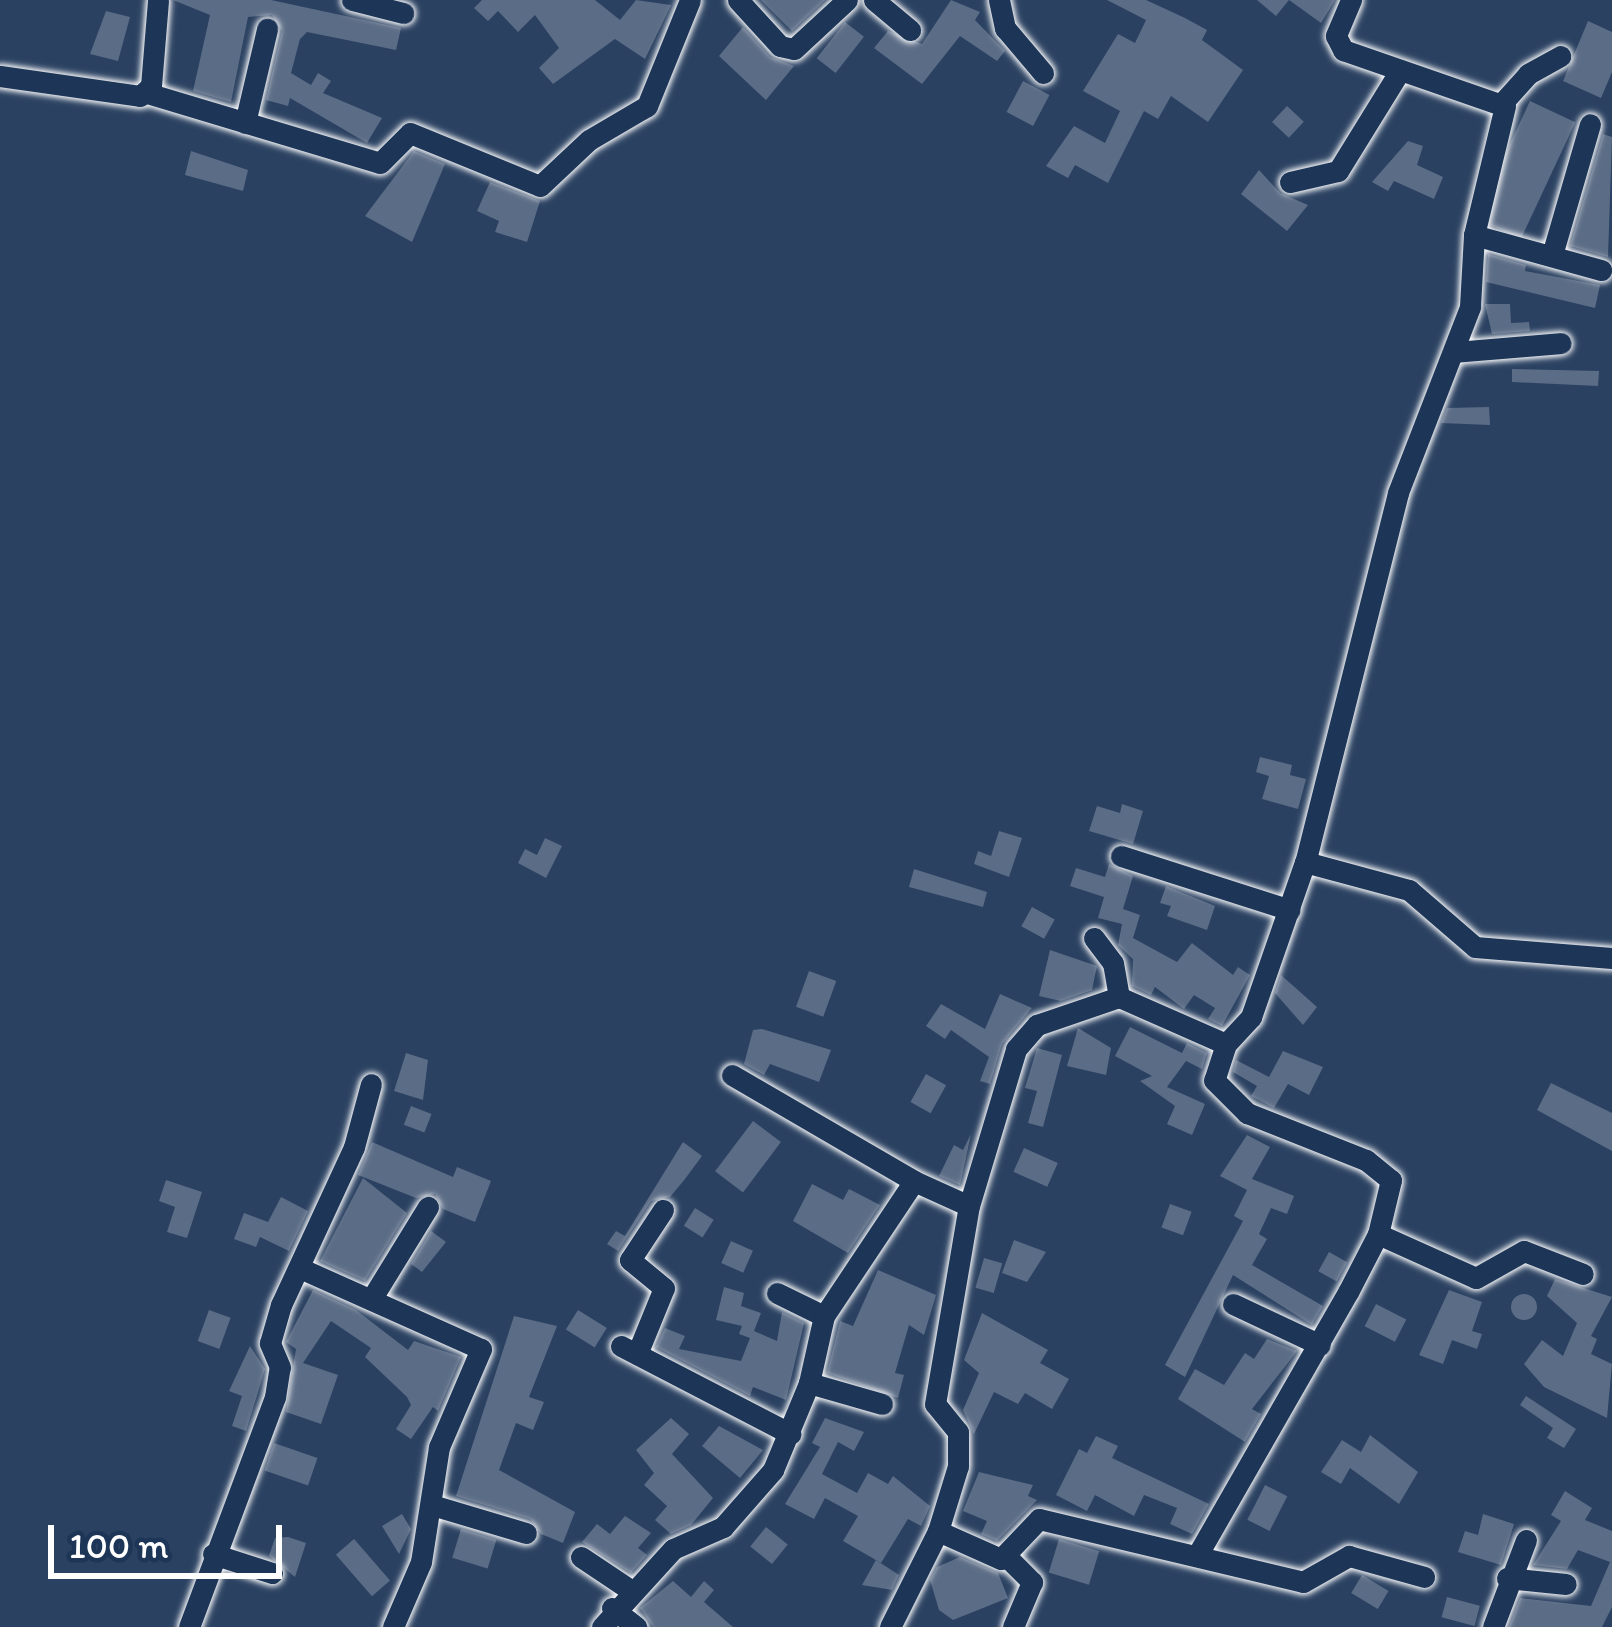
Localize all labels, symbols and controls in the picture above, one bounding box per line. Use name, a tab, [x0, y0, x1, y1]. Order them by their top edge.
scale bar	[54, 1501, 288, 1575]
text: 100 m	[69, 1524, 168, 1567]

